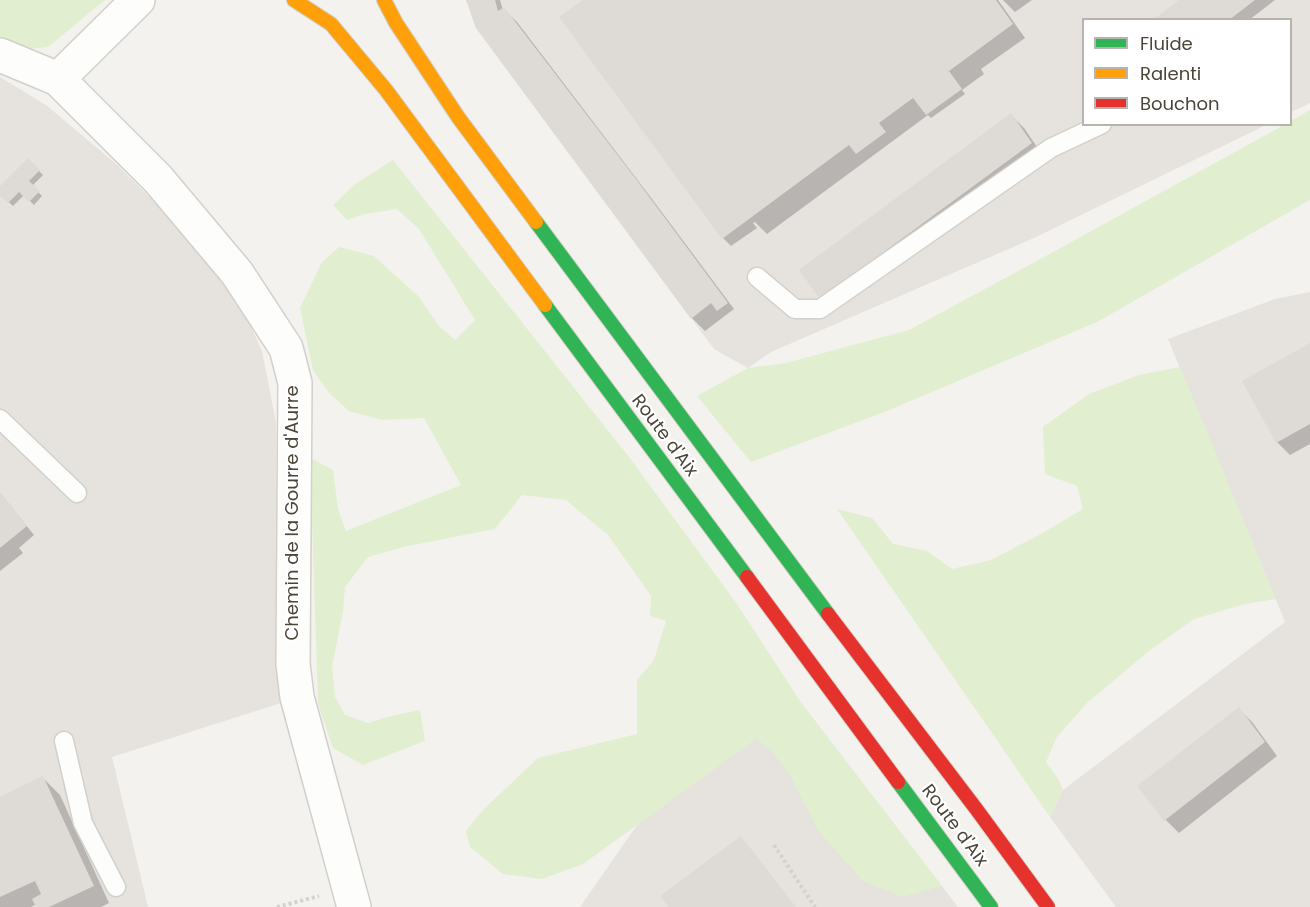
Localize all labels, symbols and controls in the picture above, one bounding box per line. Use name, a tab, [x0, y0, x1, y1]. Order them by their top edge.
legend	[1082, 18, 1292, 126]
text: Fluide	[1140, 31, 1193, 56]
text: Ralenti	[1140, 61, 1201, 86]
text: Bouchon	[1140, 91, 1220, 116]
street label: Chemin de la Gourre d'Aurre	[282, 385, 304, 641]
street label: Route d'Aix	[626, 391, 702, 481]
street label: Route d'Aix	[916, 781, 992, 871]

